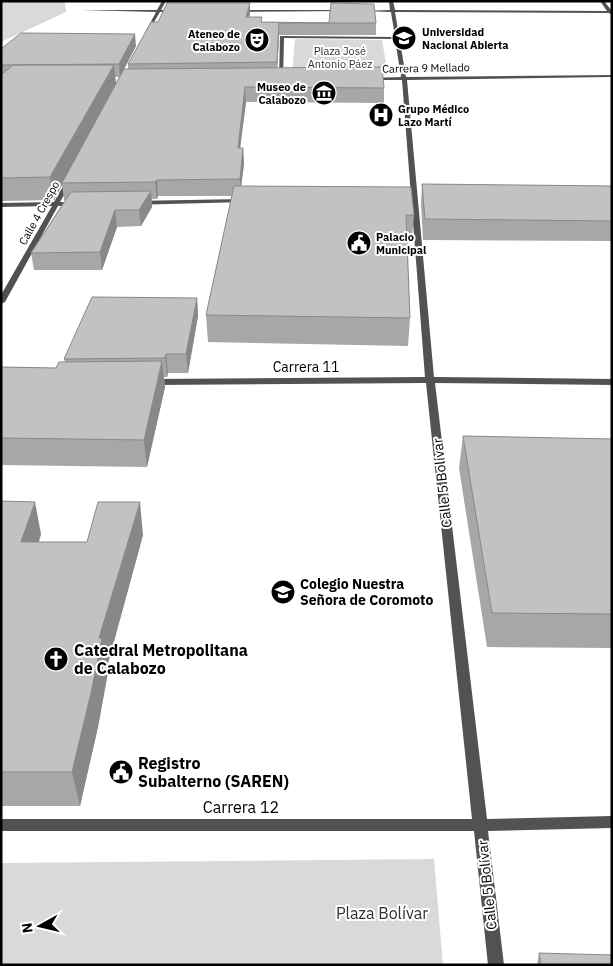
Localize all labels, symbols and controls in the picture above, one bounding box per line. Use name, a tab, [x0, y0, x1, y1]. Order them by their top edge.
school or university icon: Universidad Nacional Abierta	[391, 25, 417, 51]
place label: Universidad Nacional Abierta	[422, 25, 509, 52]
place label: Ateneo de Calabozo	[188, 27, 240, 54]
theatre icon: Ateneo de Calabozo	[244, 27, 270, 53]
park label: Plaza José Antonio Páez	[308, 44, 372, 71]
street label: Carrera 9 Mellado	[382, 60, 470, 76]
place label: Museo de Calabozo	[257, 80, 306, 107]
museum icon: Museo de Calabozo	[311, 80, 337, 106]
hospital icon: Grupo Médico Lazo Martí	[368, 102, 394, 128]
place label: Grupo Médico Lazo Martí	[398, 102, 469, 129]
street label: Calle 4 Crespo	[16, 178, 62, 248]
public building icon: Palacio Municipal	[346, 230, 372, 256]
place label: Palacio Municipal	[376, 230, 427, 257]
street label: Carrera 11	[273, 358, 339, 376]
street label: Calle 5 Bolívar	[428, 437, 456, 529]
place label: Colegio Nuestra Señora de Coromoto	[300, 575, 433, 609]
school or university icon: Colegio Nuestra Señora de Coromoto	[270, 579, 296, 605]
place label: Catedral Metropolitana de Calabozo	[74, 640, 248, 678]
church icon: Catedral Metropolitana de Calabozo	[43, 646, 69, 672]
place label: Registro Subalterno (SAREN)	[138, 753, 289, 791]
public building icon: Registro Subalterno (SAREN)	[108, 759, 134, 785]
street label: Carrera 12	[203, 797, 279, 817]
street label: Calle 5 Bolívar	[473, 839, 501, 931]
north arrow	[15, 901, 65, 951]
park label: Plaza Bolívar	[336, 903, 428, 923]
text: N	[18, 922, 37, 934]

